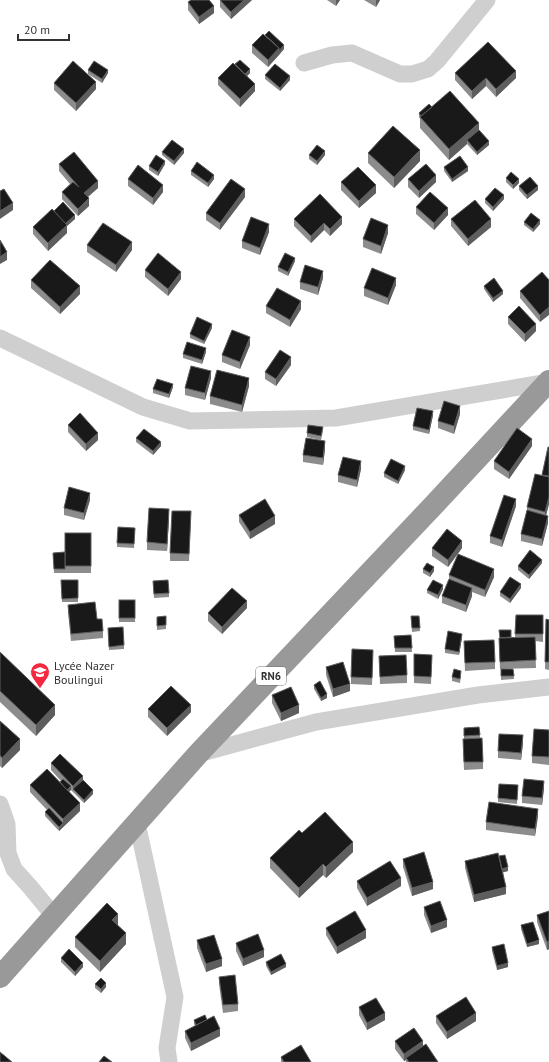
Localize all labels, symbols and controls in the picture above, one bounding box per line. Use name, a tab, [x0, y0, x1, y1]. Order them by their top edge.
scale bar	[18, 16, 69, 42]
text: 20 m	[24, 22, 50, 37]
place label: Lycée Nazer Boulingui	[54, 658, 114, 687]
school or university icon: Lycée Nazer Boulingui	[29, 661, 51, 689]
road number: RN6	[256, 667, 286, 685]

